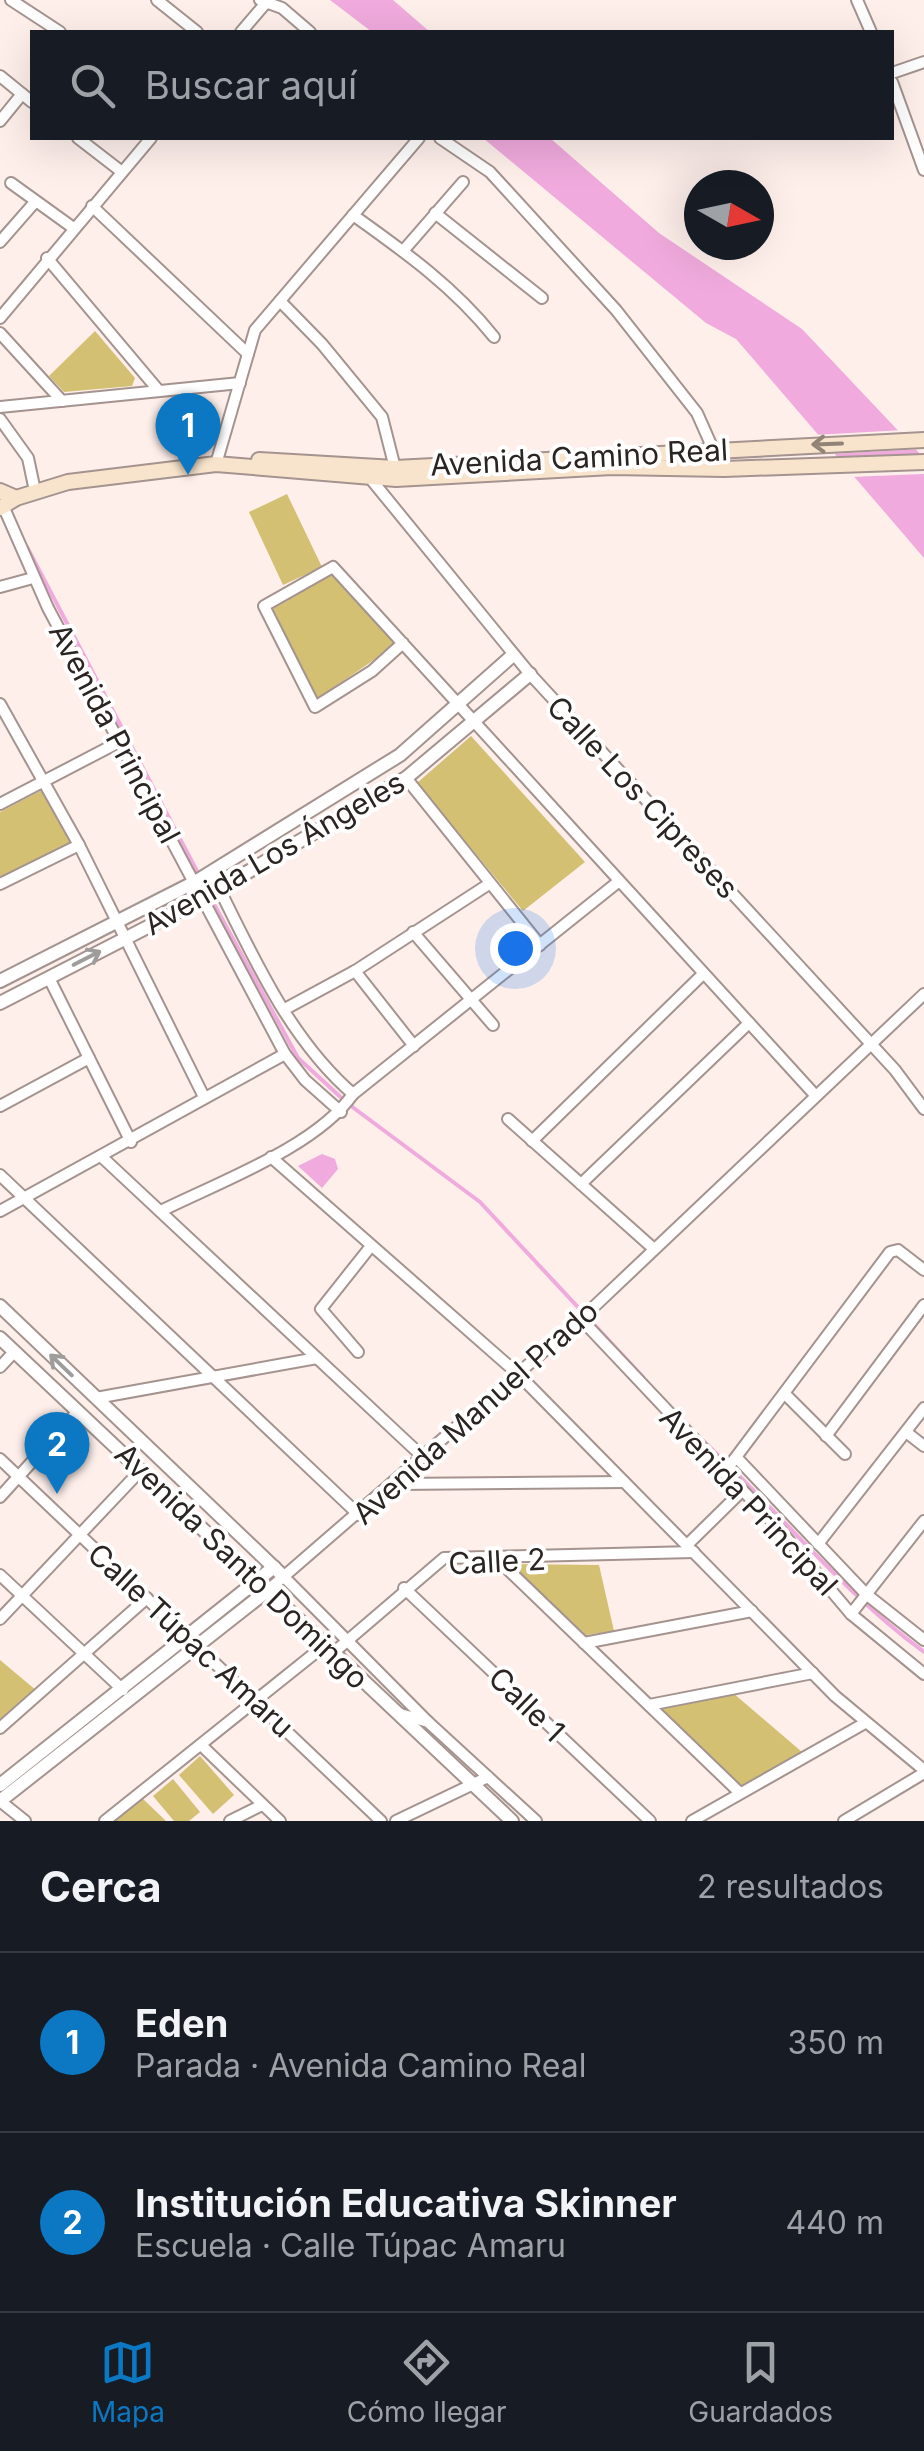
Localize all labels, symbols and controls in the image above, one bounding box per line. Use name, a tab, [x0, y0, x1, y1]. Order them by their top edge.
search box	[30, 30, 894, 140]
icon: search	[65, 58, 120, 113]
text: Buscar aquí	[145, 62, 357, 108]
north arrow	[684, 170, 774, 260]
pin: 1	[156, 392, 220, 475]
street label: Avenida Camino Real	[429, 431, 729, 483]
one-way arrow	[811, 435, 843, 454]
street label: Avenida Principal	[42, 617, 188, 849]
street label: Calle Los Cipreses	[540, 688, 746, 906]
street label: Avenida Los Ángeles	[137, 764, 411, 942]
your location	[490, 923, 541, 974]
one-way arrow	[71, 948, 101, 967]
street label: Avenida Manuel Prado	[345, 1292, 605, 1532]
one-way arrow	[50, 1353, 74, 1377]
street label: Avenida Principal	[653, 1399, 845, 1603]
pin: 2	[24, 1412, 90, 1494]
street label: Avenida Santo Domingo	[108, 1436, 376, 1696]
street label: Calle Túpac Amaru	[81, 1535, 301, 1745]
street label: Calle 2	[447, 1540, 547, 1582]
street label: Calle 1	[482, 1659, 572, 1749]
text: Cerca	[40, 1861, 162, 1912]
text: 2 resultados	[697, 1867, 884, 1906]
text: Eden	[135, 2000, 228, 2046]
text: 1	[66, 2023, 79, 2062]
text: 350 m	[788, 2023, 884, 2062]
text: Parada · Avenida Camino Real	[135, 2046, 586, 2085]
text: Institución Educativa Skinner	[135, 2180, 677, 2226]
text: 2	[62, 2203, 83, 2242]
text: 440 m	[785, 2203, 884, 2242]
text: Escuela · Calle Túpac Amaru	[135, 2226, 566, 2265]
tab: Mapa	[91, 2335, 165, 2429]
tab: Cómo llegar	[347, 2335, 507, 2429]
tab: Guardados	[688, 2335, 833, 2429]

